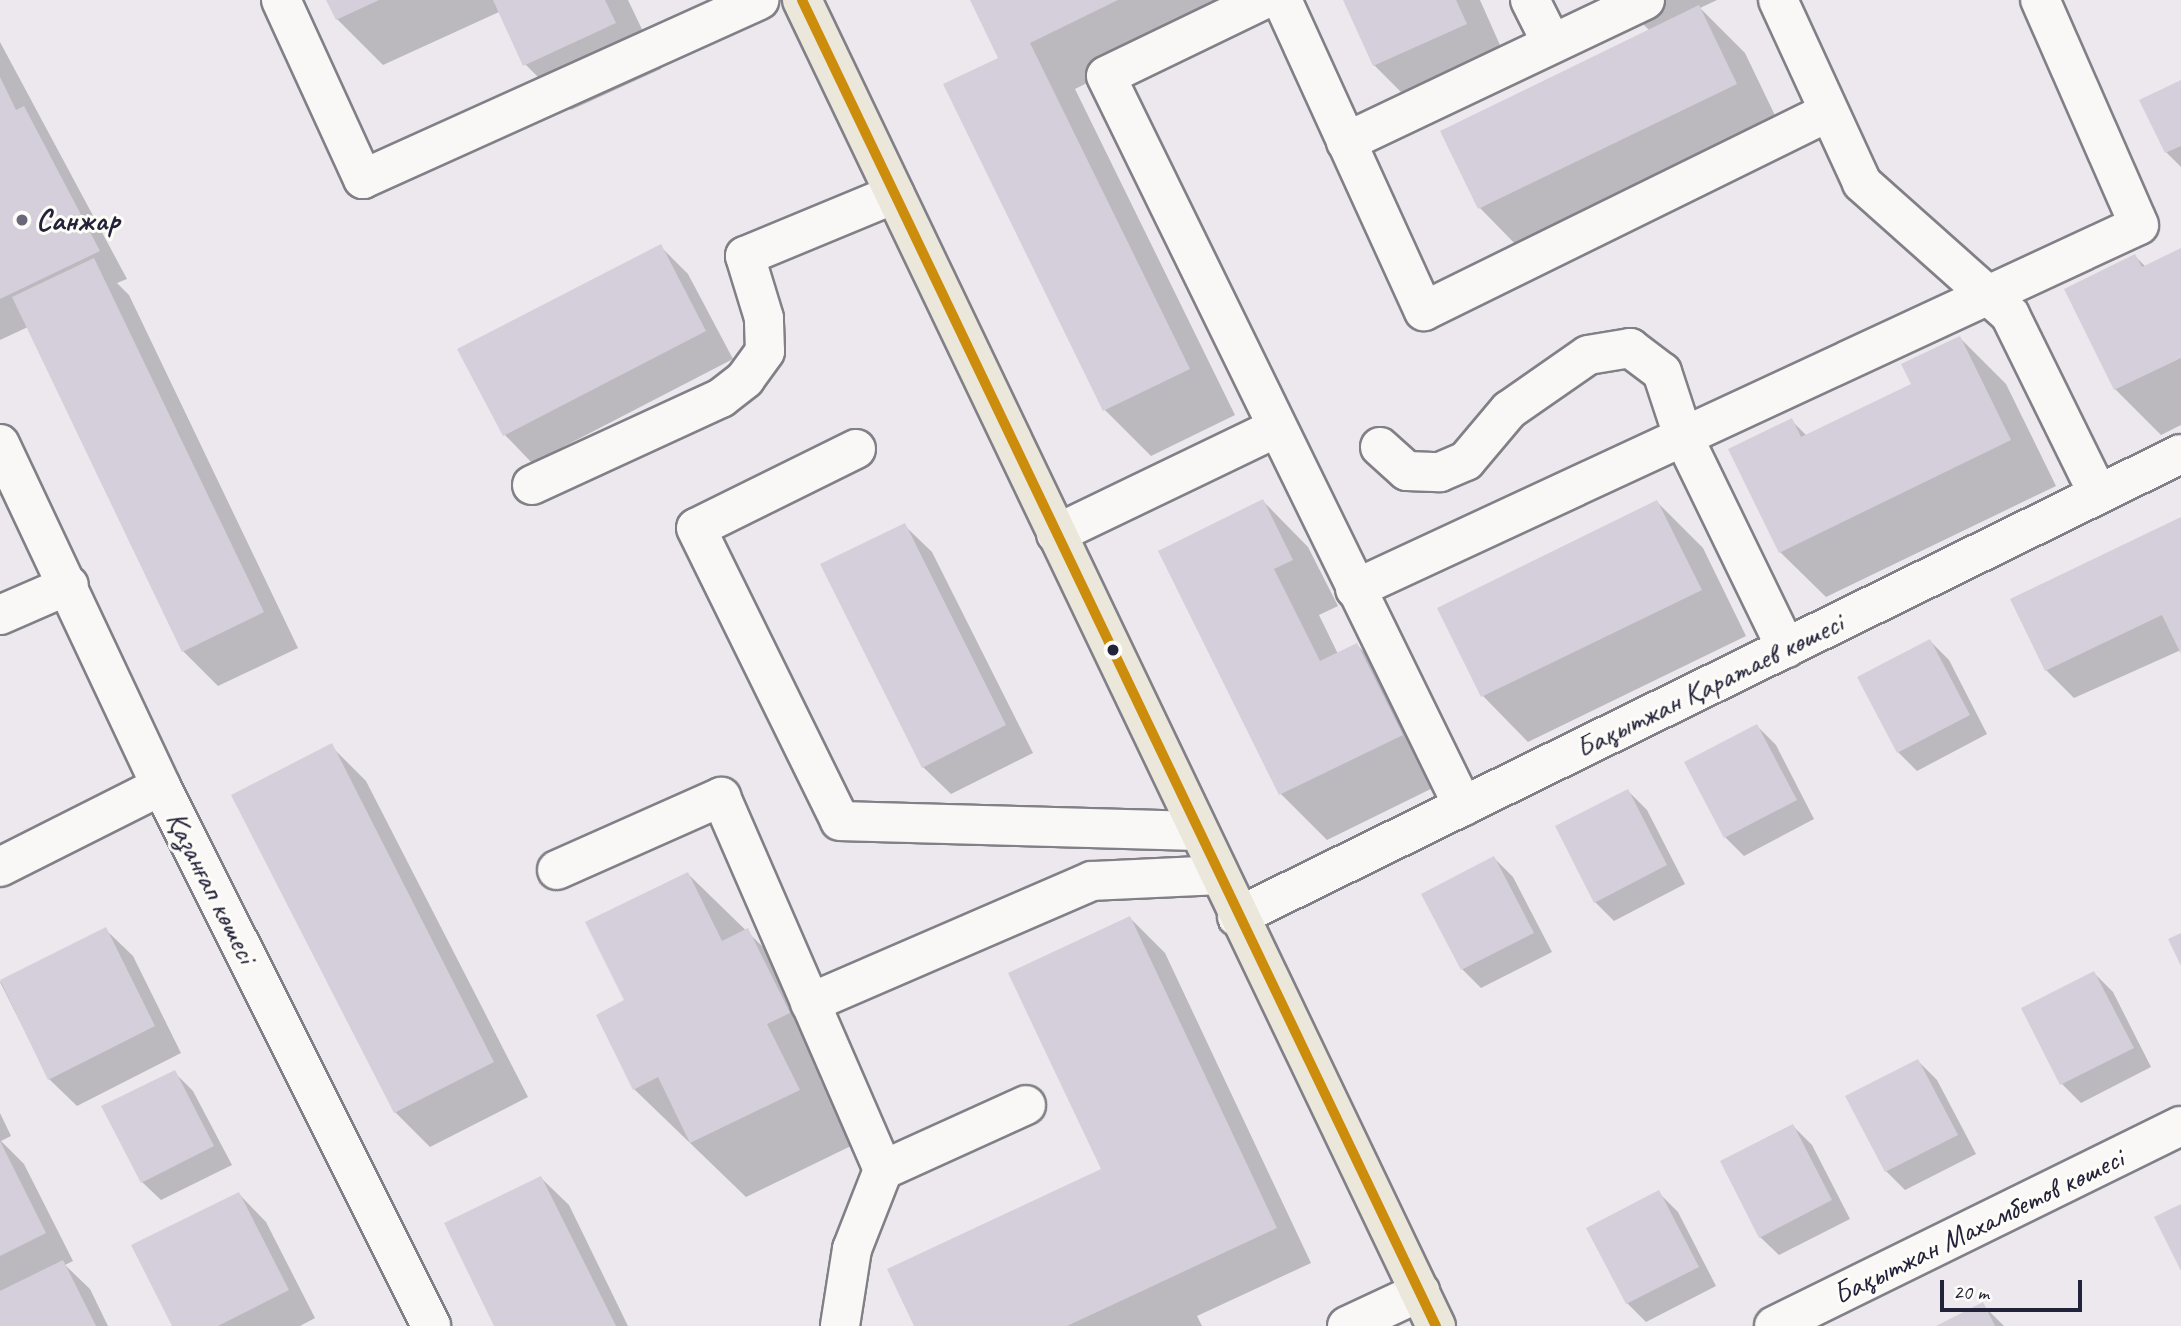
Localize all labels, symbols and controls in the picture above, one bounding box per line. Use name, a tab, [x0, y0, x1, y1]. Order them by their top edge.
place label: Санжар	[36, 202, 120, 238]
marker: Санжар	[14, 212, 30, 228]
street label: Бақытжан Қаратаев көшесі	[1569, 605, 1849, 765]
unlabelled marker	[1106, 643, 1120, 657]
street label: Қазанғап көшесі	[158, 805, 266, 969]
street label: Бақытжан Махамбетов көшесі	[1826, 1140, 2130, 1312]
scale bar	[1943, 1266, 2085, 1310]
text: 20 m	[1953, 1279, 1989, 1305]

